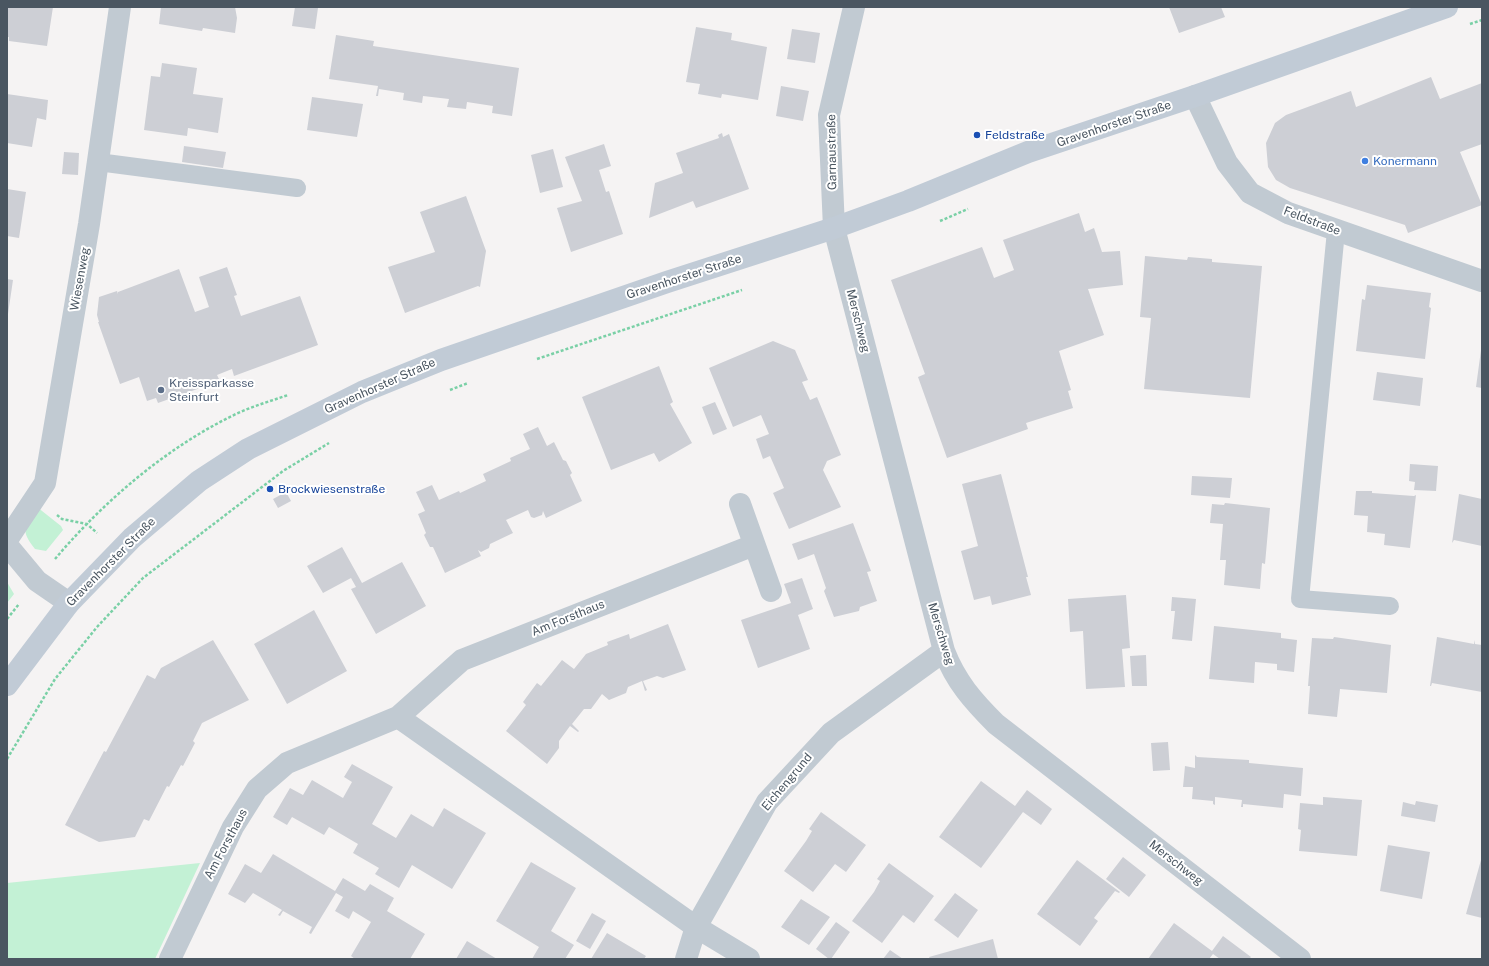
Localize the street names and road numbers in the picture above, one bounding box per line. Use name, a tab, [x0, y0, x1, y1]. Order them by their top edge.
street label: Gravenhorster Straße	[1055, 98, 1173, 150]
street label: Garnaustraße	[824, 114, 840, 190]
street label: Feldstraße	[1281, 204, 1343, 238]
street label: Wiesenweg	[67, 246, 93, 312]
street label: Gravenhorster Straße	[625, 252, 743, 302]
street label: Merschweg	[843, 288, 873, 354]
street label: Gravenhorster Straße	[322, 355, 438, 417]
street label: Gravenhorster Straße	[63, 514, 159, 610]
street label: Am Forsthaus	[529, 597, 607, 639]
street label: Merschweg	[925, 601, 957, 667]
street label: Eichengrund	[759, 750, 815, 814]
street label: Am Forsthaus	[201, 806, 251, 882]
street label: Merschweg	[1146, 837, 1206, 889]

